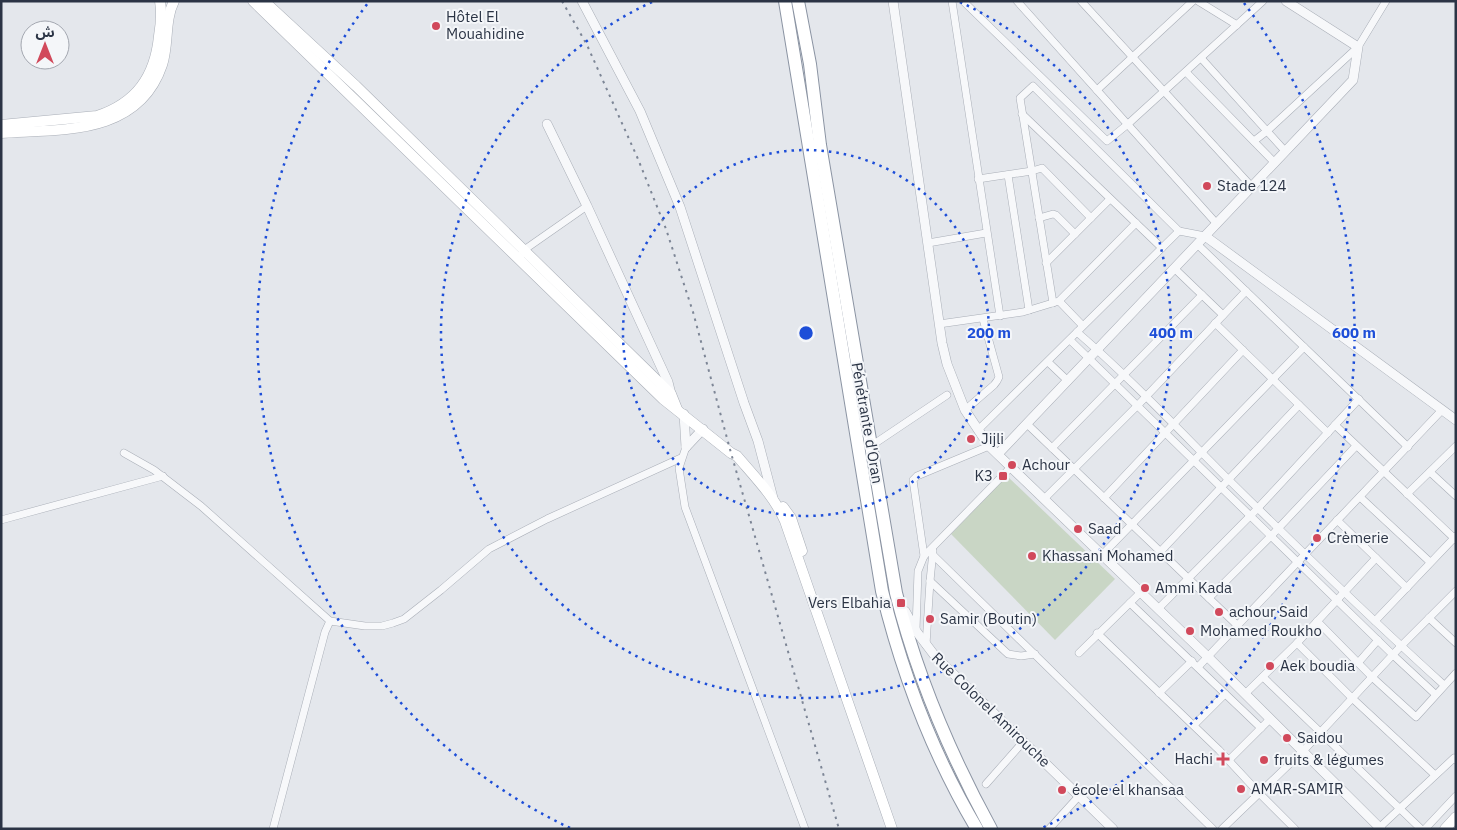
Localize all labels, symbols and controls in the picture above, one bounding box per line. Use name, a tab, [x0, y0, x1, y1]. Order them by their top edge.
place label: Hôtel El Mouahidine	[446, 7, 525, 43]
north arrow	[20, 20, 70, 70]
marker: Hôtel El Mouahidine	[430, 20, 442, 32]
text: ش	[35, 23, 55, 41]
place label: Stade 124	[1217, 176, 1286, 195]
marker: Stade 124	[1201, 180, 1213, 192]
text: 200 m	[967, 323, 1011, 342]
text: 400 m	[1149, 323, 1193, 342]
text: 600 m	[1332, 323, 1376, 342]
centre of rings	[797, 324, 815, 342]
street label: Pénétrante d'Oran	[847, 361, 888, 485]
place label: Jijli	[981, 429, 1004, 448]
marker: Jijli	[965, 433, 977, 445]
place label: Achour	[1022, 455, 1071, 474]
marker: Achour	[1006, 459, 1018, 471]
place label: K3	[974, 466, 993, 485]
marker: K3	[997, 470, 1009, 482]
place label: Saad	[1088, 519, 1121, 538]
marker: Saad	[1072, 523, 1084, 535]
place label: Crèmerie	[1327, 528, 1389, 547]
marker: Crèmerie	[1311, 532, 1323, 544]
place label: Khassani Mohamed	[1042, 546, 1174, 565]
marker: Khassani Mohamed	[1026, 550, 1038, 562]
place label: Ammi Kada	[1155, 578, 1232, 597]
marker: Ammi Kada	[1139, 582, 1151, 594]
place label: Vers Elbahia	[808, 593, 891, 612]
marker: Vers Elbahia	[895, 597, 907, 609]
place label: achour Said	[1229, 602, 1308, 621]
marker: achour Said	[1213, 606, 1225, 618]
place label: Samir (Boutin)	[940, 609, 1037, 628]
marker: Samir (Boutin)	[924, 613, 936, 625]
place label: Mohamed Roukho	[1200, 621, 1322, 640]
marker: Mohamed Roukho	[1184, 625, 1196, 637]
street label: Rue Colonel Amirouche	[928, 648, 1055, 771]
place label: Aek boudia	[1280, 656, 1355, 675]
marker: Aek boudia	[1264, 660, 1276, 672]
place label: Saidou	[1297, 728, 1343, 747]
marker: Saidou	[1281, 732, 1293, 744]
place label: Hachi	[1175, 749, 1213, 768]
place label: fruits & légumes	[1274, 750, 1384, 769]
marker: Hachi	[1217, 753, 1229, 765]
marker: fruits & légumes	[1258, 754, 1270, 766]
place label: AMAR-SAMIR	[1251, 779, 1344, 798]
place label: école el khansaa	[1072, 780, 1184, 799]
marker: AMAR-SAMIR	[1235, 783, 1247, 795]
marker: école el khansaa	[1056, 784, 1068, 796]

